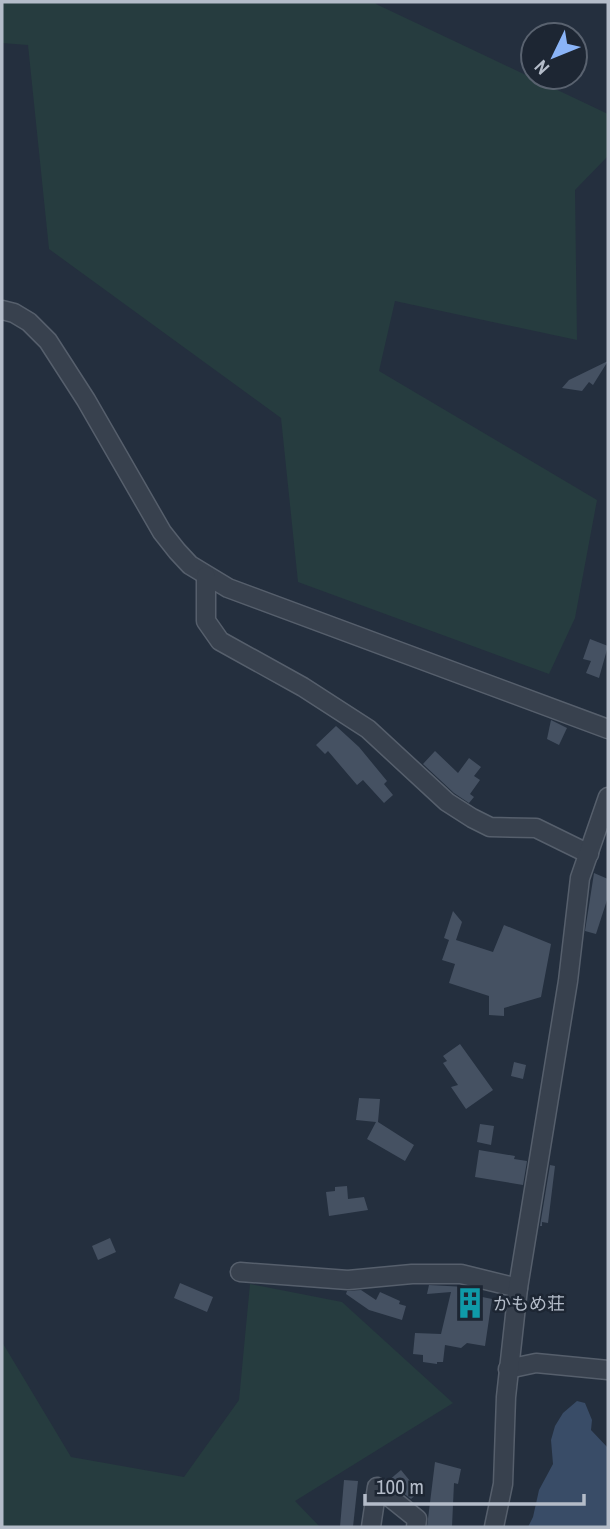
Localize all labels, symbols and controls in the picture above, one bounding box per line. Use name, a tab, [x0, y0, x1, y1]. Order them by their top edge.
north arrow	[519, 21, 589, 91]
text: N	[528, 55, 555, 81]
building icon: かもめ荘	[453, 1286, 487, 1320]
place label: かもめ荘	[493, 1291, 565, 1316]
scale bar	[365, 1462, 584, 1506]
text: 100 m	[376, 1472, 424, 1501]

